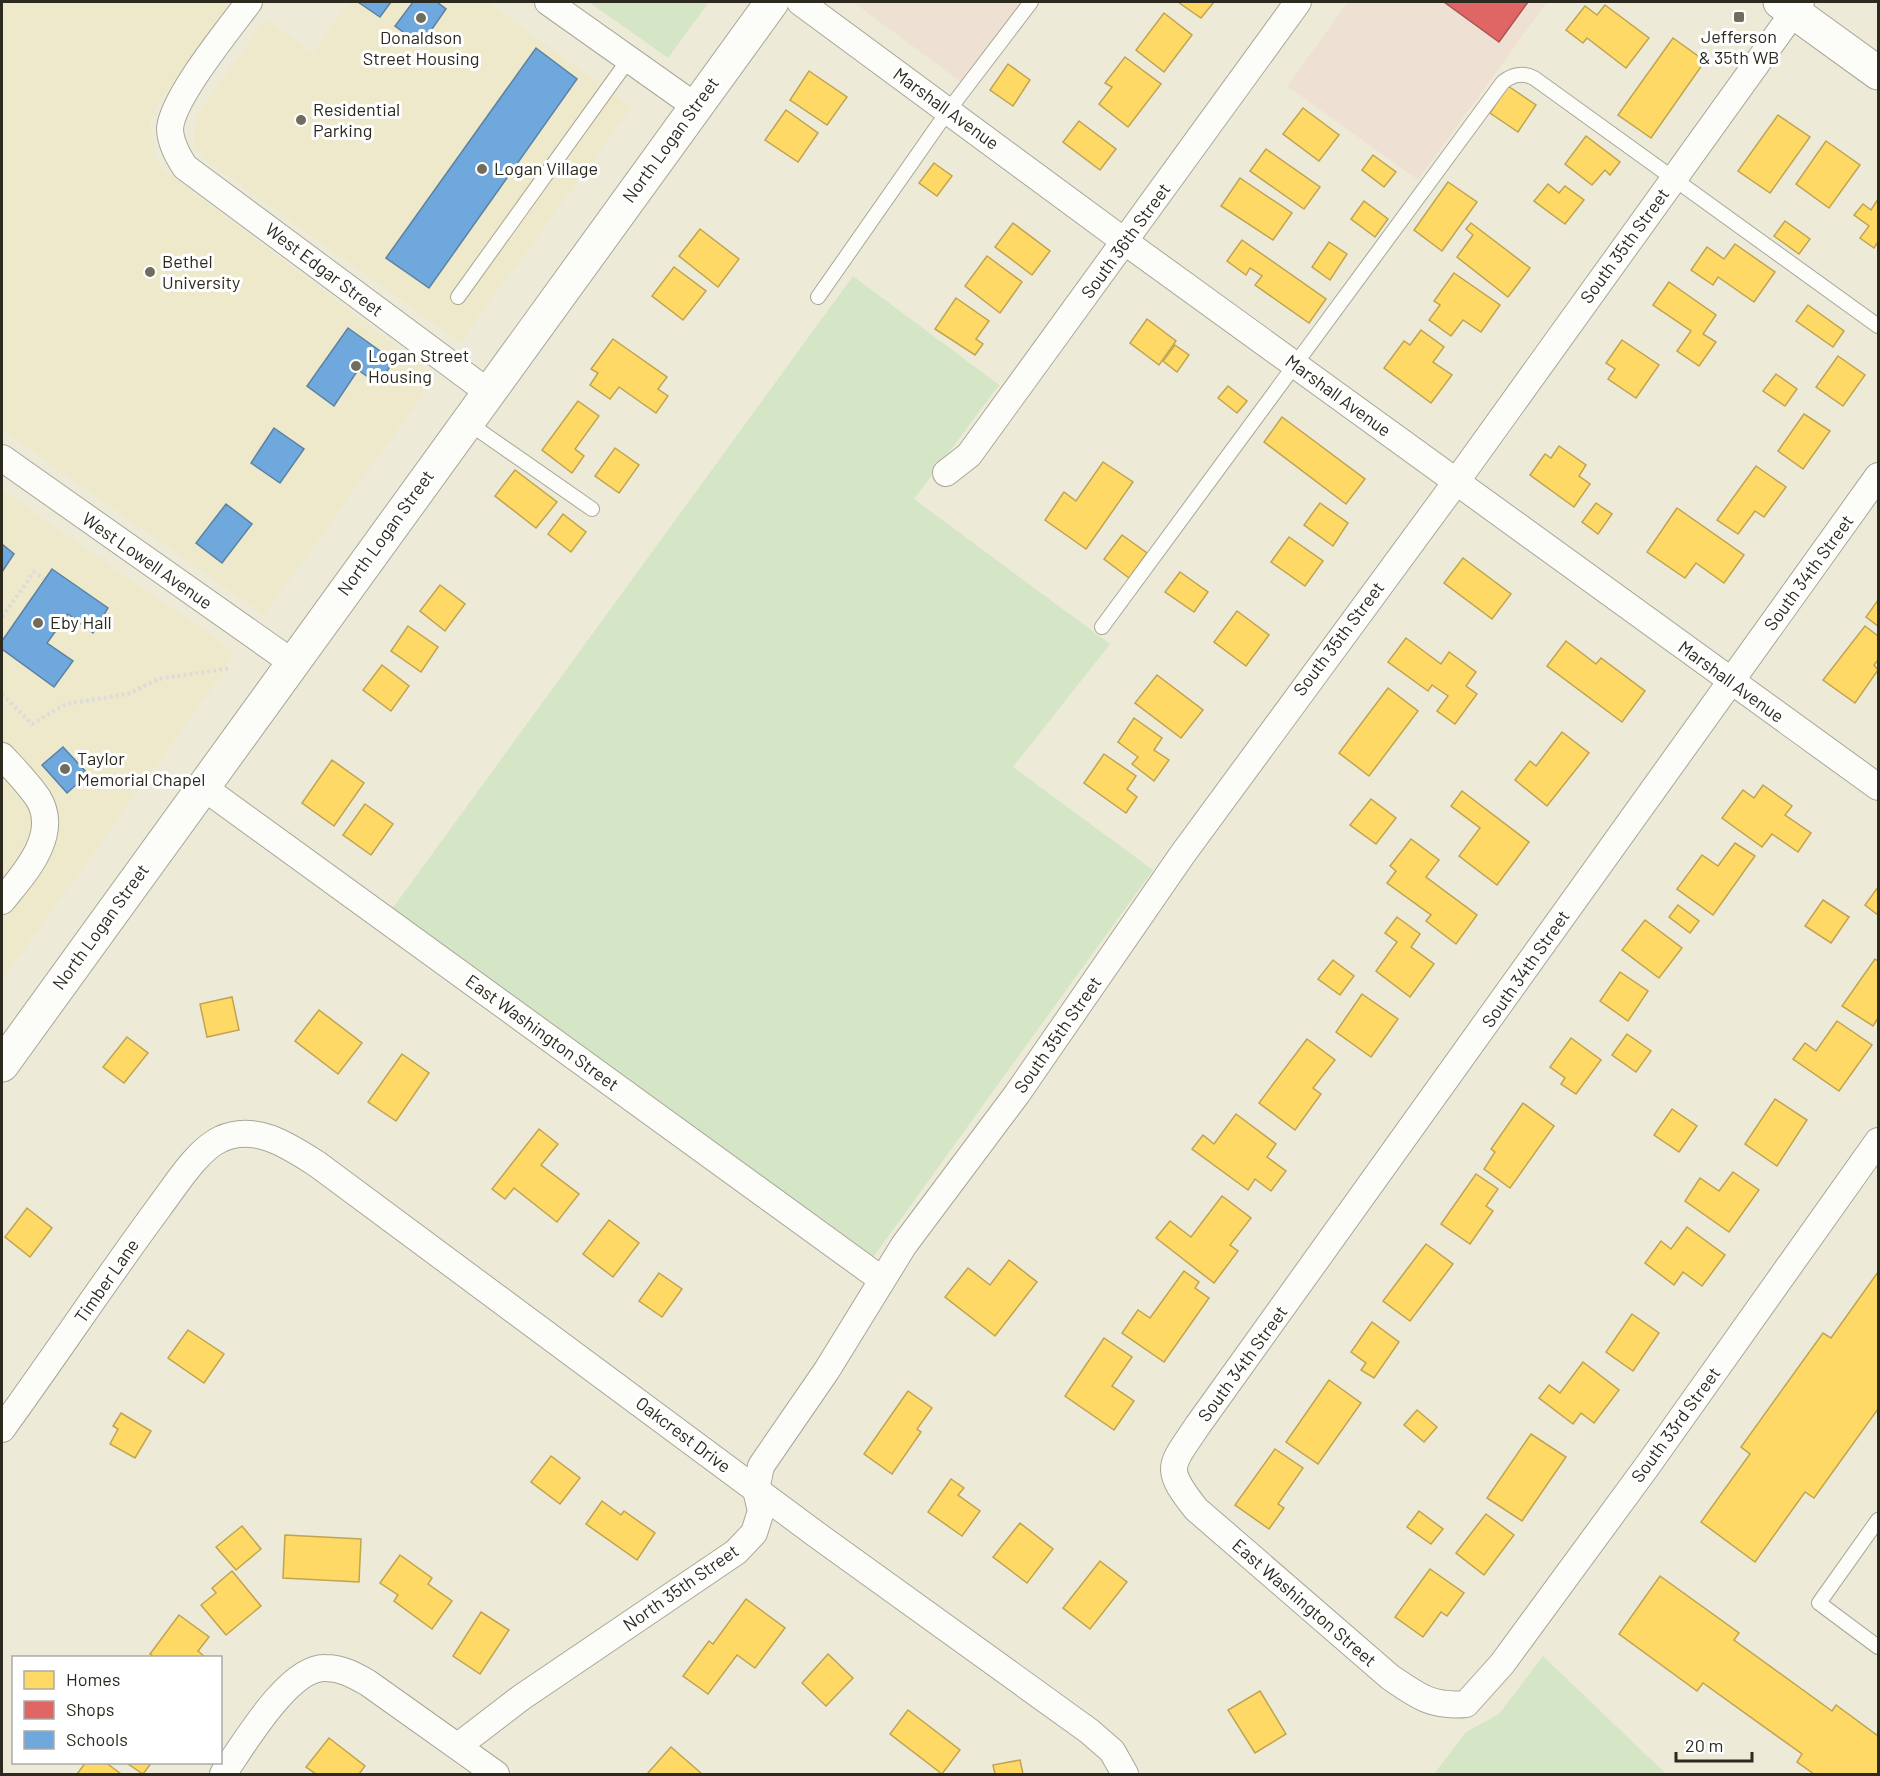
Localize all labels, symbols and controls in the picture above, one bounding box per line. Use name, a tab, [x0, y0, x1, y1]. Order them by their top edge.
marker: Jefferson & 35th WB	[1732, 10, 1746, 24]
marker: Donaldson Street Housing	[414, 11, 428, 25]
place label: Jefferson & 35th WB	[1699, 25, 1779, 68]
place label: Donaldson Street Housing	[363, 26, 479, 69]
street label: Marshall Avenue	[889, 62, 1004, 154]
street label: North Logan Street	[617, 72, 723, 207]
place label: Residential Parking	[313, 98, 400, 141]
marker: Residential Parking	[294, 113, 308, 127]
place label: Logan Village	[494, 157, 598, 179]
marker: Logan Village	[475, 162, 489, 176]
street label: South 36th Street	[1076, 178, 1174, 302]
street label: South 35th Street	[1575, 183, 1673, 307]
street label: West Edgar Street	[261, 218, 388, 321]
place label: Bethel University	[162, 250, 240, 293]
marker: Bethel University	[143, 265, 157, 279]
place label: Logan Street Housing	[368, 344, 469, 387]
street label: Marshall Avenue	[1281, 349, 1396, 441]
marker: Logan Street Housing	[349, 359, 363, 373]
street label: North Logan Street	[332, 465, 438, 600]
street label: West Lowell Avenue	[78, 507, 217, 613]
street label: South 34th Street	[1759, 510, 1858, 635]
street label: South 35th Street	[1288, 577, 1388, 700]
place label: Eby Hall	[50, 611, 112, 633]
marker: Eby Hall	[31, 616, 45, 630]
street label: Marshall Avenue	[1674, 635, 1789, 727]
place label: Taylor Memorial Chapel	[77, 747, 205, 790]
marker: Taylor Memorial Chapel	[58, 762, 72, 776]
street label: North Logan Street	[47, 859, 153, 994]
street label: South 34th Street	[1477, 906, 1574, 1031]
street label: East Washington Street	[462, 969, 623, 1095]
street label: South 35th Street	[1009, 972, 1106, 1097]
street label: Timber Lane	[69, 1234, 143, 1327]
street label: South 34th Street	[1193, 1301, 1292, 1426]
street label: South 33rd Street	[1626, 1362, 1724, 1486]
street label: Oakcrest Drive	[632, 1391, 735, 1477]
street label: East Washington Street	[1228, 1534, 1381, 1671]
street label: North 35th Street	[618, 1539, 743, 1635]
legend	[12, 1656, 222, 1764]
text: Homes	[66, 1668, 120, 1690]
text: Shops	[66, 1698, 115, 1720]
scale bar	[1676, 1725, 1752, 1763]
text: Schools	[66, 1728, 128, 1750]
text: 20 m	[1685, 1734, 1723, 1756]

